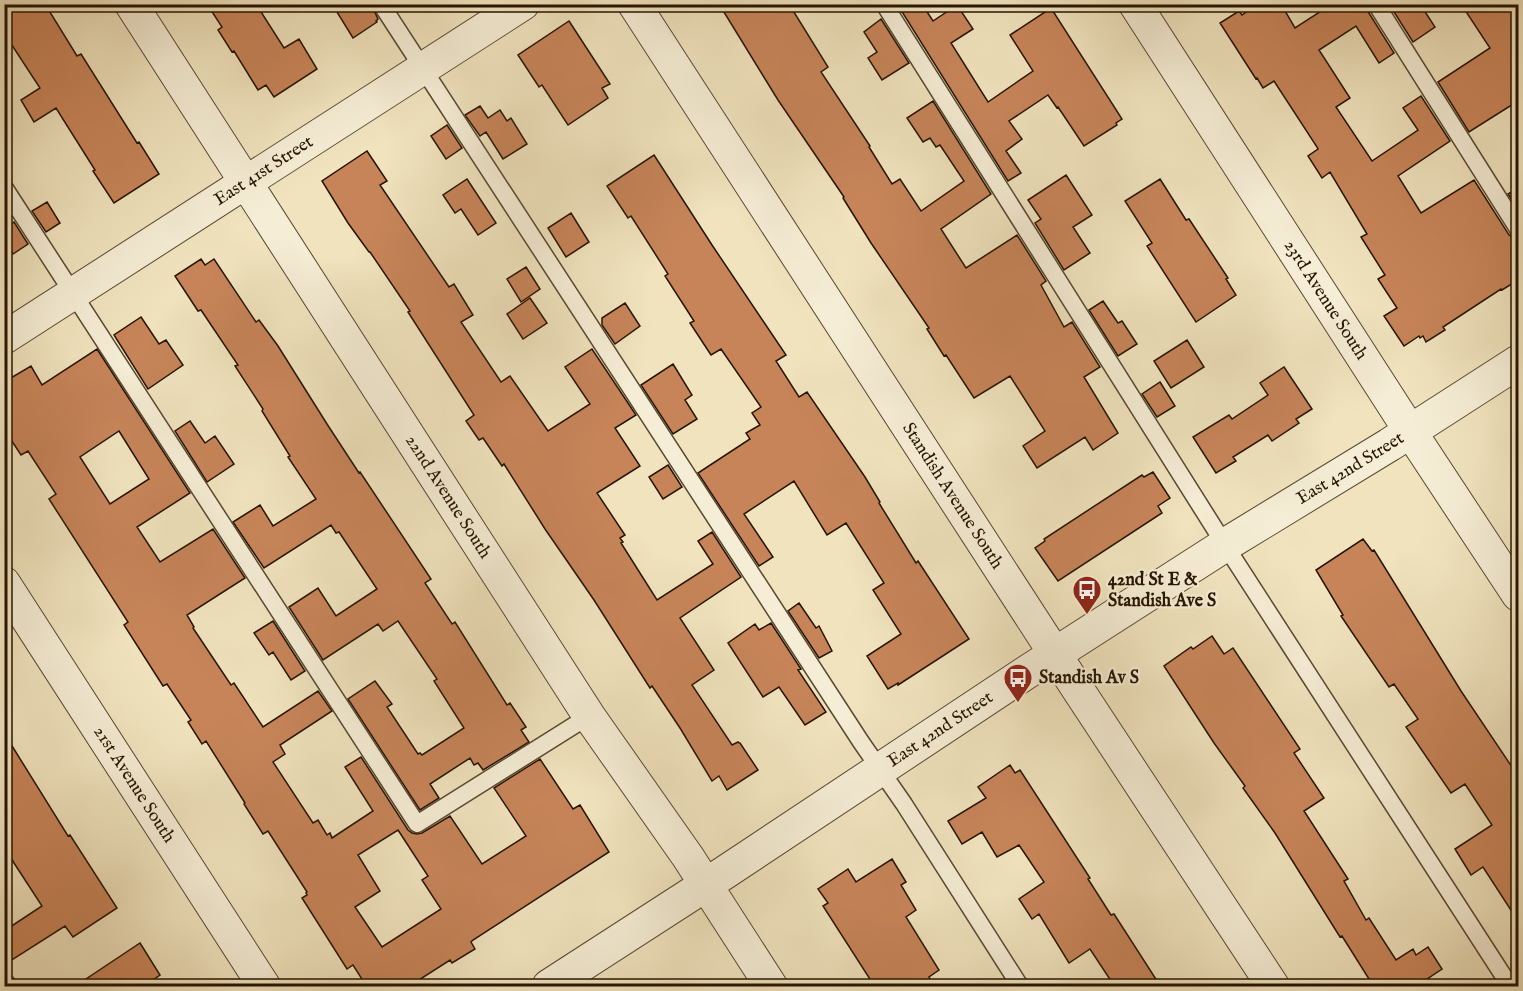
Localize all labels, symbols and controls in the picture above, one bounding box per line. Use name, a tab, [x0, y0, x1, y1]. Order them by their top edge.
street label: East 41st Street	[210, 130, 318, 211]
street label: 23rd Avenue South	[1278, 236, 1373, 365]
street label: Standish Avenue South	[897, 418, 1009, 574]
street label: East 42nd Street	[1292, 427, 1408, 510]
street label: 22nd Avenue South	[400, 430, 497, 564]
place label: 42nd St E & Standish Ave S	[1108, 569, 1216, 613]
bus stop icon: 42nd St E & Standish Ave S	[1071, 574, 1103, 616]
bus stop icon: Standish Av S	[1002, 662, 1034, 704]
place label: Standish Av S	[1039, 667, 1139, 690]
street label: East 42nd Street	[883, 686, 998, 773]
street label: 21st Avenue South	[88, 722, 180, 848]

